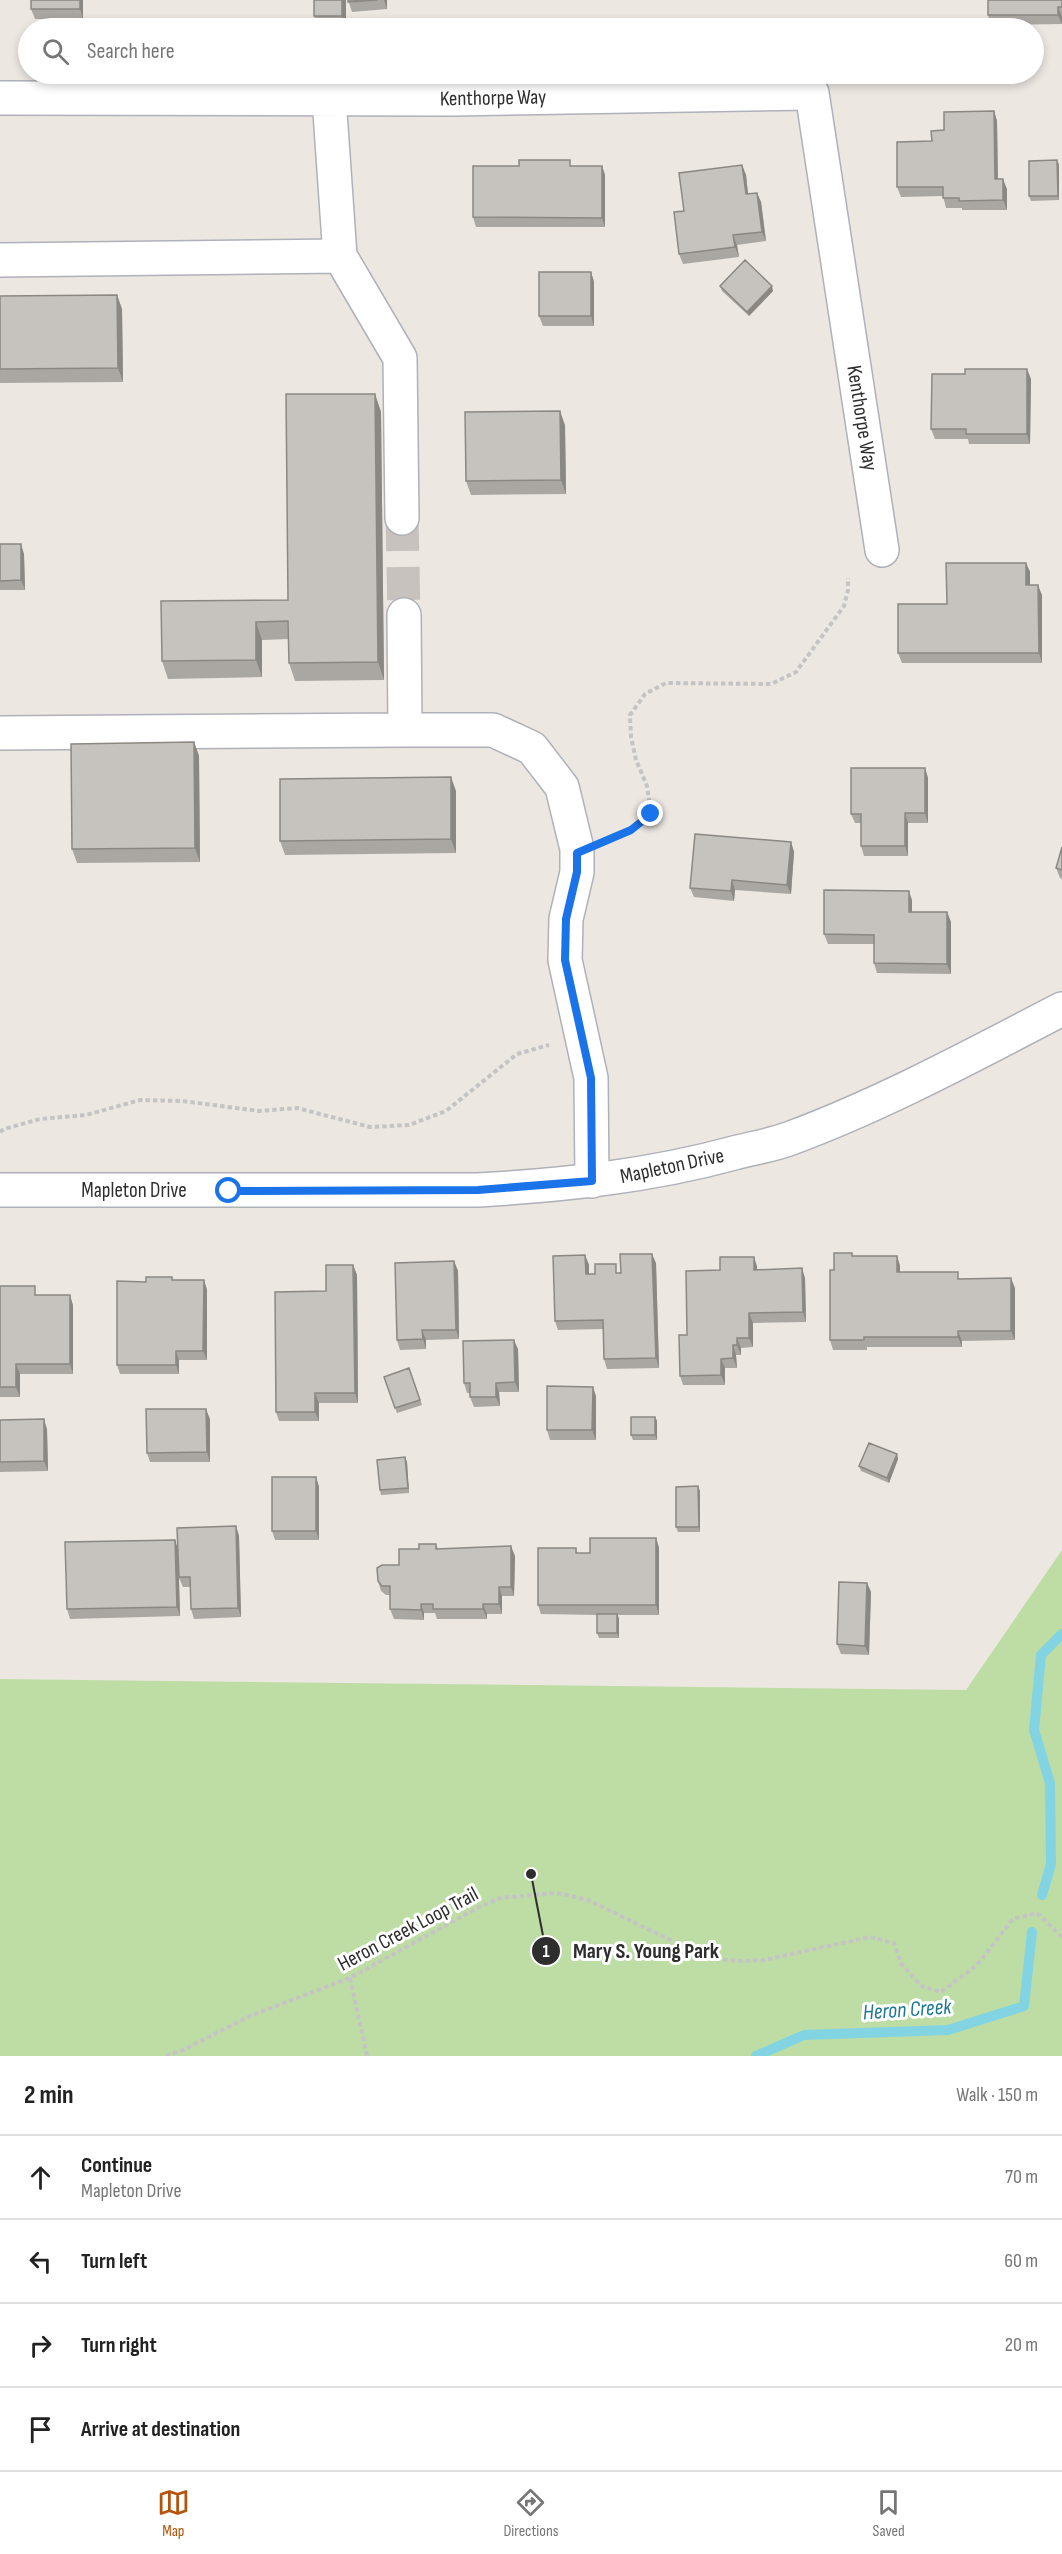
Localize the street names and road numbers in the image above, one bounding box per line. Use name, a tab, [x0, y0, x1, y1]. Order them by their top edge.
street label: Kenthorpe Way	[440, 85, 546, 111]
street label: Kenthorpe Way	[841, 363, 883, 473]
street label: Mapleton Drive	[618, 1143, 726, 1189]
street label: Mapleton Drive	[81, 1178, 187, 1203]
street label: Heron Creek Loop Trail	[334, 1881, 482, 1977]

